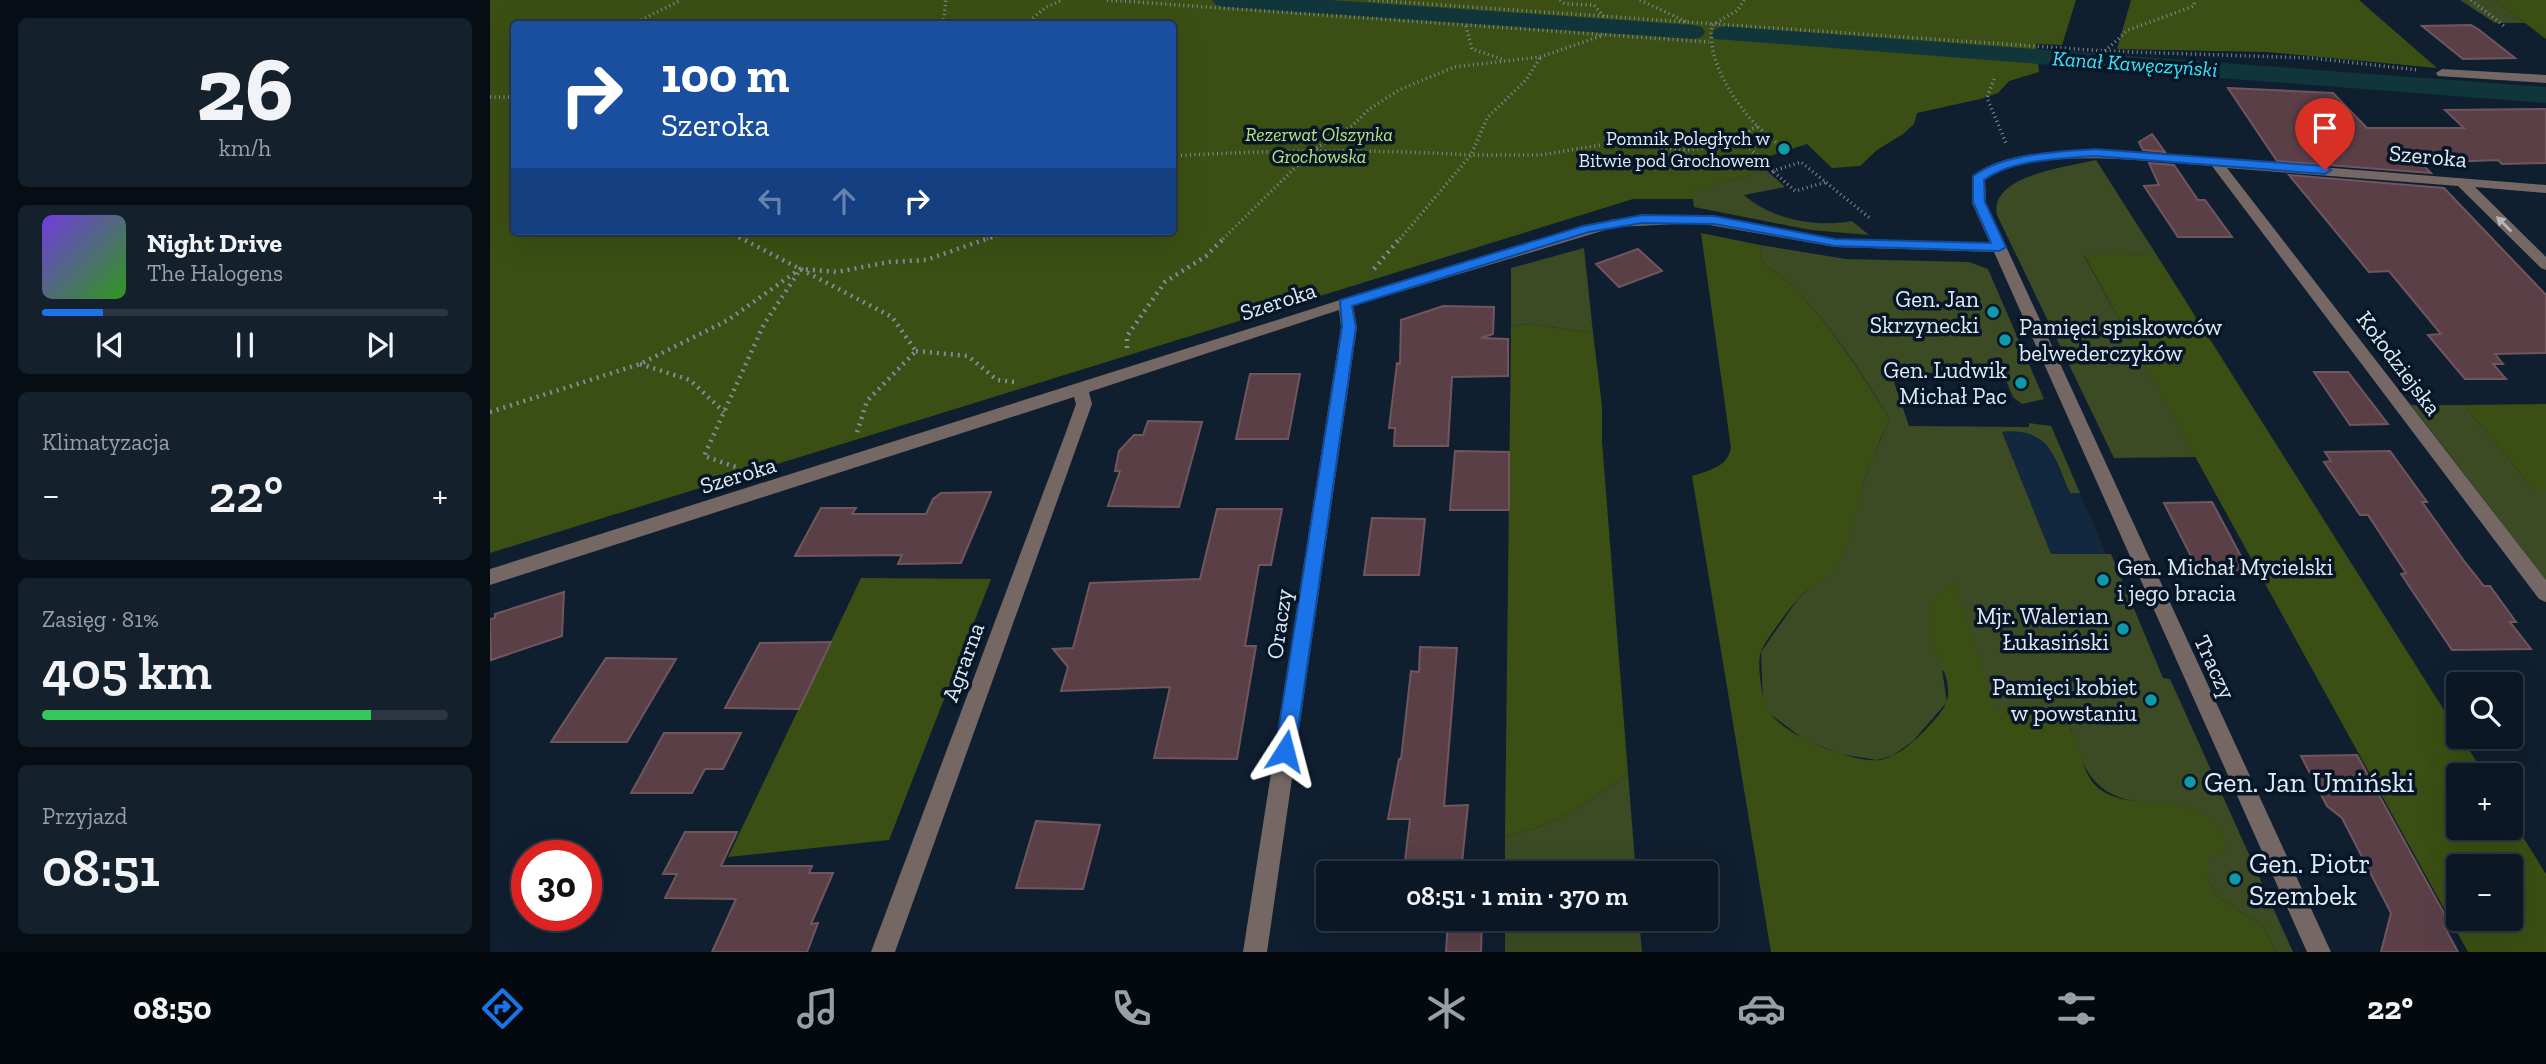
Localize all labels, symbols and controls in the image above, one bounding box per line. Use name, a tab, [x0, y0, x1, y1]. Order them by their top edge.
text: 26	[196, 34, 294, 143]
water label: Kanał Kawęczyński	[2052, 45, 2218, 82]
text: 100 m	[661, 46, 789, 105]
icon: right	[546, 49, 637, 140]
pin	[2295, 98, 2355, 170]
text: Szeroka	[661, 106, 770, 144]
icon: arrive	[2306, 109, 2344, 147]
park label: Rezerwat Olszynka Grochowska	[1245, 123, 1393, 168]
place label: Pomnik Poległych w Bitwie pod Grochowem	[1579, 127, 1771, 172]
text: km/h	[219, 134, 271, 162]
street label: Szeroka	[2388, 139, 2468, 173]
marker: Pomnik Poległych w Bitwie pod Grochowem	[1776, 141, 1792, 157]
icon: left	[752, 182, 790, 220]
icon: ahead	[825, 182, 863, 220]
icon: right	[898, 182, 936, 220]
one-way arrow	[2496, 216, 2513, 232]
text: Night Drive	[147, 227, 282, 259]
text: The Halogens	[147, 259, 283, 287]
street label: Szeroka	[1237, 276, 1319, 326]
place label: Gen. Jan Skrzynecki	[1870, 285, 1979, 339]
marker: Gen. Jan Skrzynecki	[1985, 304, 2001, 320]
street label: Kołodziejska	[2351, 305, 2447, 421]
place label: Pamięci spiskowców belwederczyków	[2018, 313, 2222, 367]
icon: previous	[91, 326, 129, 364]
icon: pause	[226, 326, 264, 364]
icon: next	[361, 326, 399, 364]
marker: Pamięci spiskowców belwederczyków	[1997, 332, 2013, 348]
place label: Gen. Ludwik Michał Pac	[1883, 356, 2007, 410]
marker: Gen. Ludwik Michał Pac	[2013, 375, 2029, 391]
text: Klimatyzacja	[42, 428, 170, 456]
street label: Szeroka	[697, 450, 779, 500]
text: 22°	[209, 463, 283, 525]
text: −	[42, 472, 60, 518]
text: +	[432, 472, 448, 518]
place label: Gen. Michał Mycielski i jego bracia	[2117, 553, 2333, 607]
marker: Gen. Michał Mycielski i jego bracia	[2095, 572, 2111, 588]
street label: Oraczy	[1260, 587, 1298, 661]
place label: Mjr. Walerian Łukasiński	[1976, 602, 2109, 656]
text: Zasięg · 81%	[42, 605, 159, 633]
street label: Agrarna	[936, 619, 990, 705]
marker: Mjr. Walerian Łukasiński	[2115, 621, 2131, 637]
street label: Traczy	[2188, 630, 2242, 704]
text: 405 km	[42, 640, 212, 702]
map controls	[2446, 672, 2523, 931]
button: search	[2446, 672, 2523, 749]
place label: Pamięci kobiet w powstaniu	[1992, 673, 2137, 727]
marker: Pamięci kobiet w powstaniu	[2143, 692, 2159, 708]
position arrow	[1248, 714, 1322, 788]
button: +	[2446, 763, 2523, 840]
place label: Gen. Jan Umiński	[2204, 766, 2415, 799]
marker: Gen. Jan Umiński	[2182, 774, 2198, 790]
text: Przyjazd	[42, 802, 127, 830]
text: 08:51	[42, 837, 160, 899]
speed limit sign: 30	[511, 840, 602, 931]
place label: Gen. Piotr Szembek	[2249, 847, 2370, 912]
button: −	[2446, 854, 2523, 931]
marker: Gen. Piotr Szembek	[2227, 871, 2243, 887]
text: 08:51 · 1 min · 370 m	[1406, 880, 1628, 912]
icon: directions	[478, 984, 527, 1033]
icon: music	[793, 984, 842, 1033]
icon: phone	[1107, 984, 1156, 1033]
icon: climate	[1422, 984, 1471, 1033]
icon: car	[1737, 984, 1786, 1033]
icon: filters	[2052, 984, 2101, 1033]
text: 08:50	[133, 989, 212, 1027]
text: 22°	[2367, 989, 2413, 1027]

